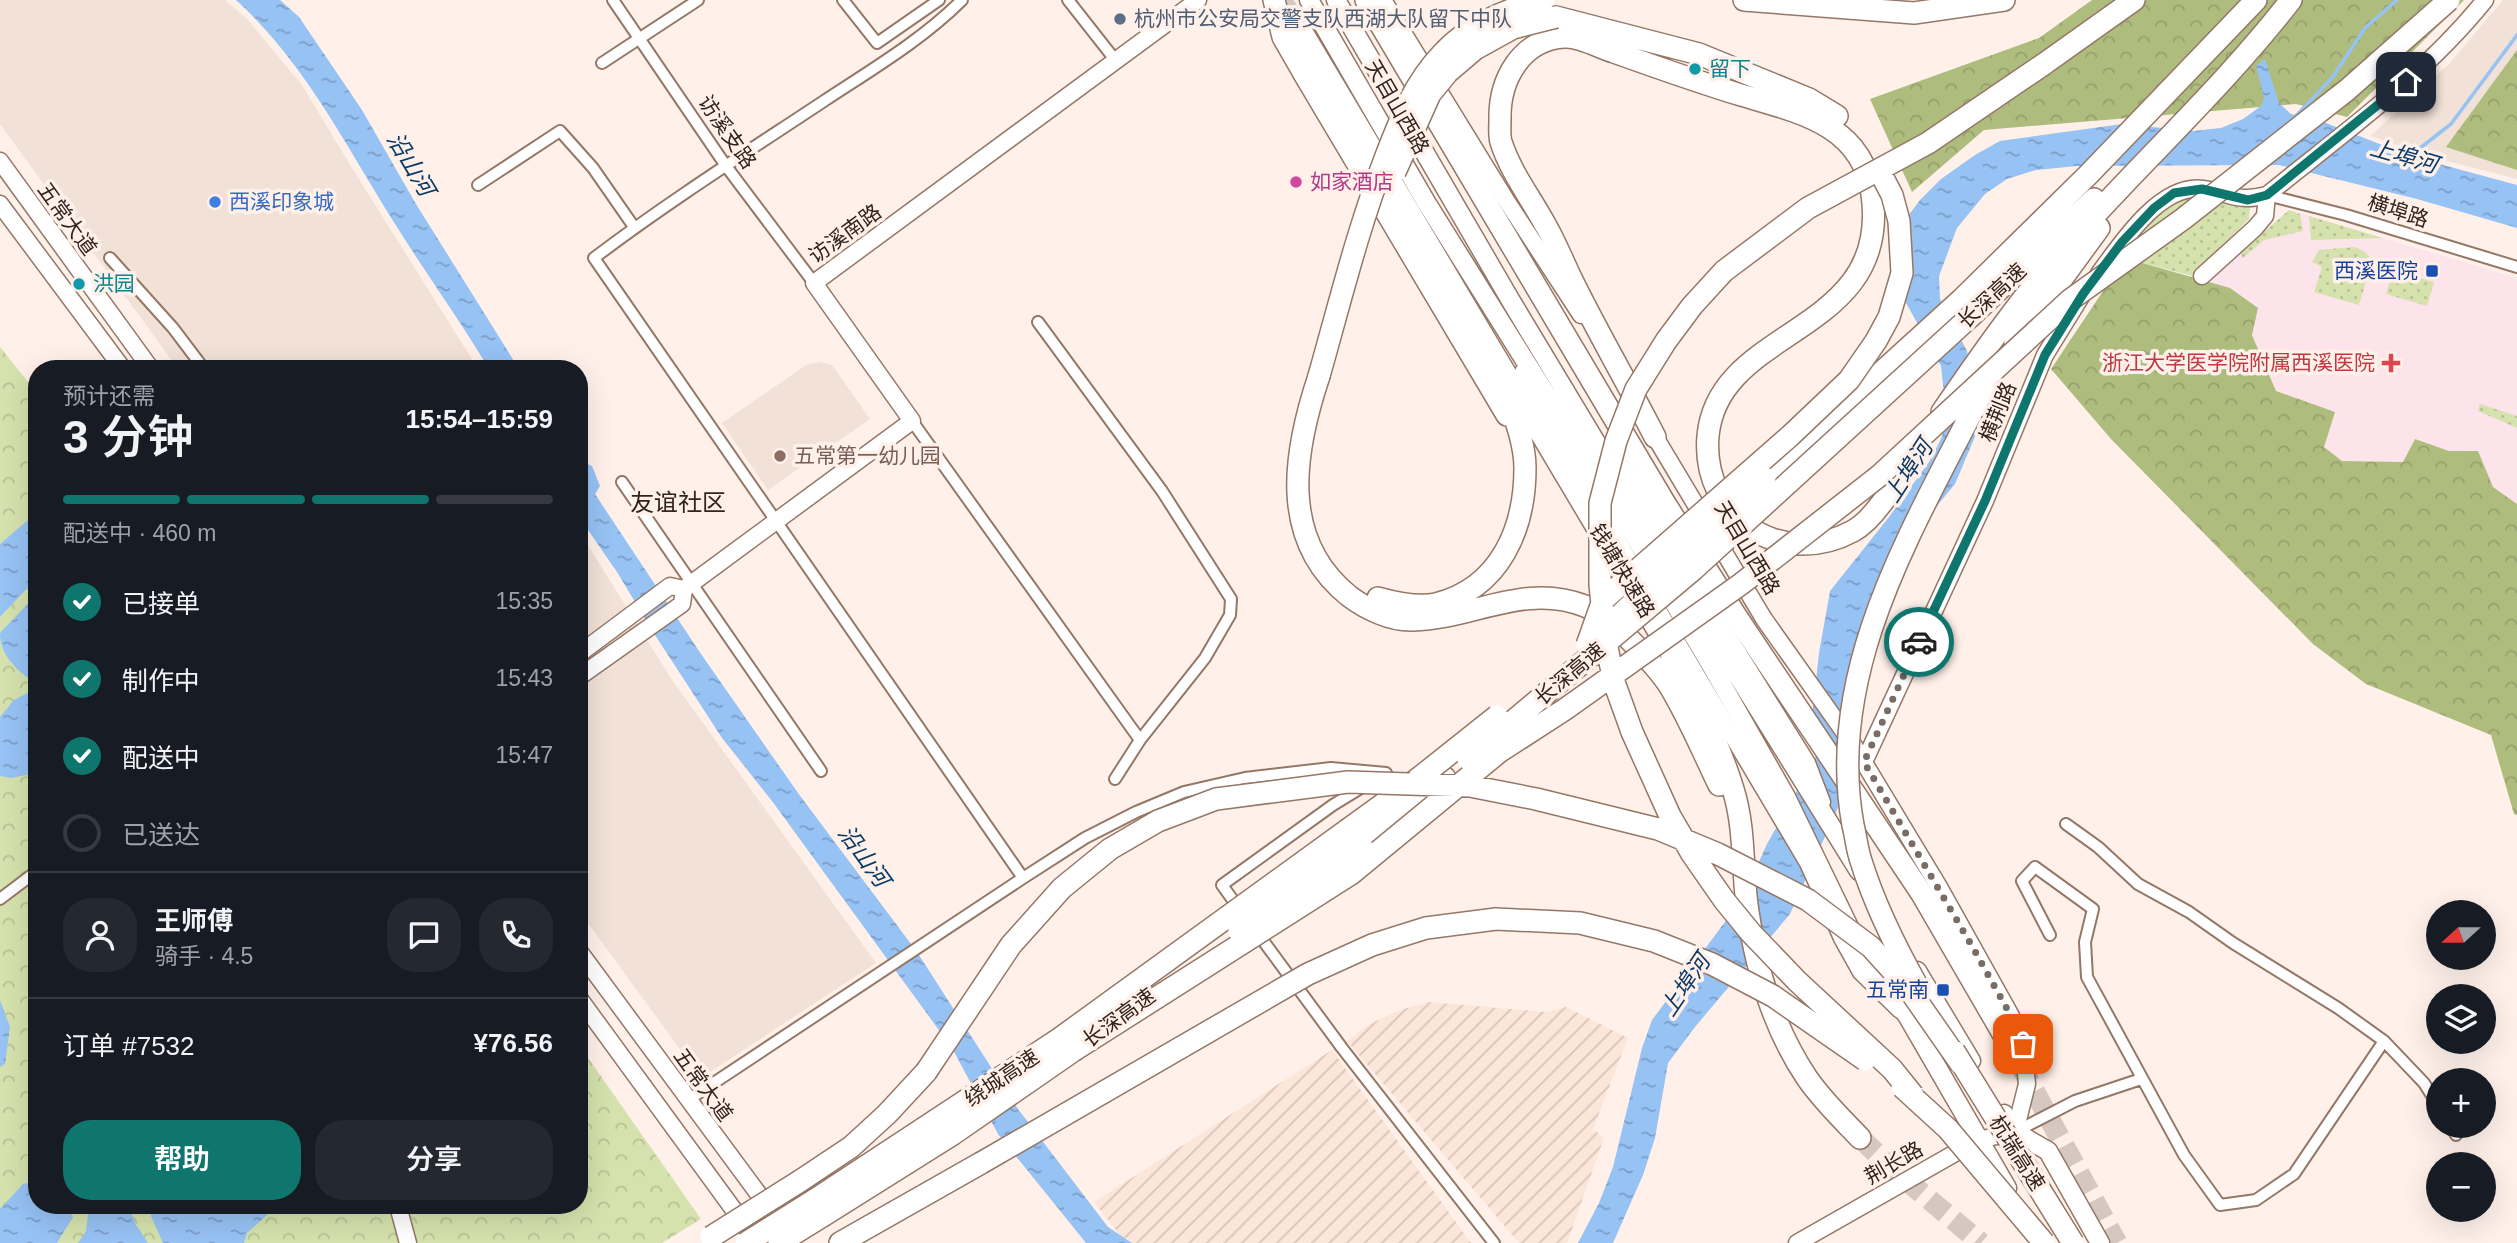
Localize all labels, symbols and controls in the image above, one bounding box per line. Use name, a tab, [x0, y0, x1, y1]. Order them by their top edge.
place label: 杭州市公安局交警支队西湖大队留下中队	[1134, 7, 1512, 30]
marker: 杭州市公安局交警支队西湖大队留下中队	[1112, 11, 1128, 27]
pin	[2376, 52, 2436, 112]
street label: 天目山西路	[1361, 56, 1434, 158]
place label: 留下	[1709, 57, 1751, 80]
marker: 留下	[1687, 61, 1703, 77]
icon: home	[2387, 63, 2425, 101]
street label: 访溪支路	[694, 91, 761, 173]
water label: 沿山河	[382, 128, 442, 204]
water label: 上埠河	[2367, 134, 2445, 179]
place label: 如家酒店	[1310, 170, 1394, 193]
marker: 如家酒店	[1288, 174, 1304, 190]
street label: 五常大道	[33, 178, 101, 259]
place label: 西溪印象城	[229, 190, 334, 213]
street label: 横埠路	[2365, 190, 2432, 231]
marker: 西溪印象城	[207, 194, 223, 210]
street label: 访溪南路	[804, 200, 885, 268]
street label: 长深高速	[1953, 259, 2030, 333]
place label: 西溪医院	[2334, 259, 2418, 282]
marker: 西溪医院	[2424, 263, 2440, 279]
place label: 洪园	[93, 272, 135, 295]
marker: 洪园	[71, 276, 87, 292]
place label: 浙江大学医学院附属西溪医院	[2102, 351, 2375, 374]
marker: 浙江大学医学院附属西溪医院	[2381, 353, 2401, 373]
street label: 横荆路	[1975, 378, 2020, 445]
text: 预计还需	[63, 383, 155, 409]
text: 15:54–15:59	[406, 404, 553, 434]
text: 3 分钟	[63, 411, 193, 463]
water label: 上埠河	[1878, 432, 1940, 507]
place label: 五常第一幼儿园	[794, 444, 941, 467]
marker: 五常第一幼儿园	[772, 448, 788, 464]
district label: 友谊社区	[630, 489, 726, 516]
street label: 天目山西路	[1711, 497, 1784, 599]
text: 配送中 · 460 m	[63, 520, 216, 546]
street label: 钱塘快速路	[1586, 520, 1659, 622]
icon: check	[63, 583, 101, 621]
text: 15:35	[495, 588, 553, 614]
text: 已接单	[122, 589, 200, 619]
courier	[1884, 607, 1954, 677]
icon: car	[1900, 623, 1938, 661]
street label: 长深高速	[1530, 638, 1609, 709]
icon: check	[63, 660, 101, 698]
text: 15:43	[495, 665, 553, 691]
text: 制作中	[122, 666, 200, 696]
icon: check	[63, 737, 101, 775]
text: 15:47	[495, 742, 553, 768]
text: 配送中	[122, 743, 200, 773]
text: 已送达	[122, 820, 200, 850]
water label: 沿山河	[833, 820, 897, 895]
button: person	[63, 898, 137, 972]
button: chat	[387, 898, 461, 972]
button: phone	[479, 898, 553, 972]
north arrow	[2426, 900, 2496, 970]
map controls	[2426, 900, 2496, 1222]
text: 王师傅	[155, 906, 233, 936]
text: 骑手 · 4.5	[155, 943, 253, 969]
water label: 上埠河	[1655, 946, 1717, 1021]
place label: 五常南	[1866, 978, 1929, 1001]
marker: 五常南	[1935, 982, 1951, 998]
street label: 长深高速	[1078, 984, 1159, 1052]
button: layers	[2426, 984, 2496, 1054]
pin	[1993, 1014, 2053, 1074]
icon: bag	[2004, 1025, 2042, 1063]
text: ¥76.56	[473, 1028, 553, 1058]
text: 订单 #7532	[63, 1031, 195, 1061]
street label: 五常大道	[669, 1044, 737, 1125]
street label: 绕城高速	[960, 1045, 1043, 1111]
button: +	[2426, 1068, 2496, 1138]
street label: 杭瑞高速	[1985, 1111, 2049, 1194]
button: 帮助	[63, 1120, 301, 1200]
button: 分享	[315, 1120, 553, 1200]
street label: 荆长路	[1861, 1137, 1927, 1188]
button: −	[2426, 1152, 2496, 1222]

